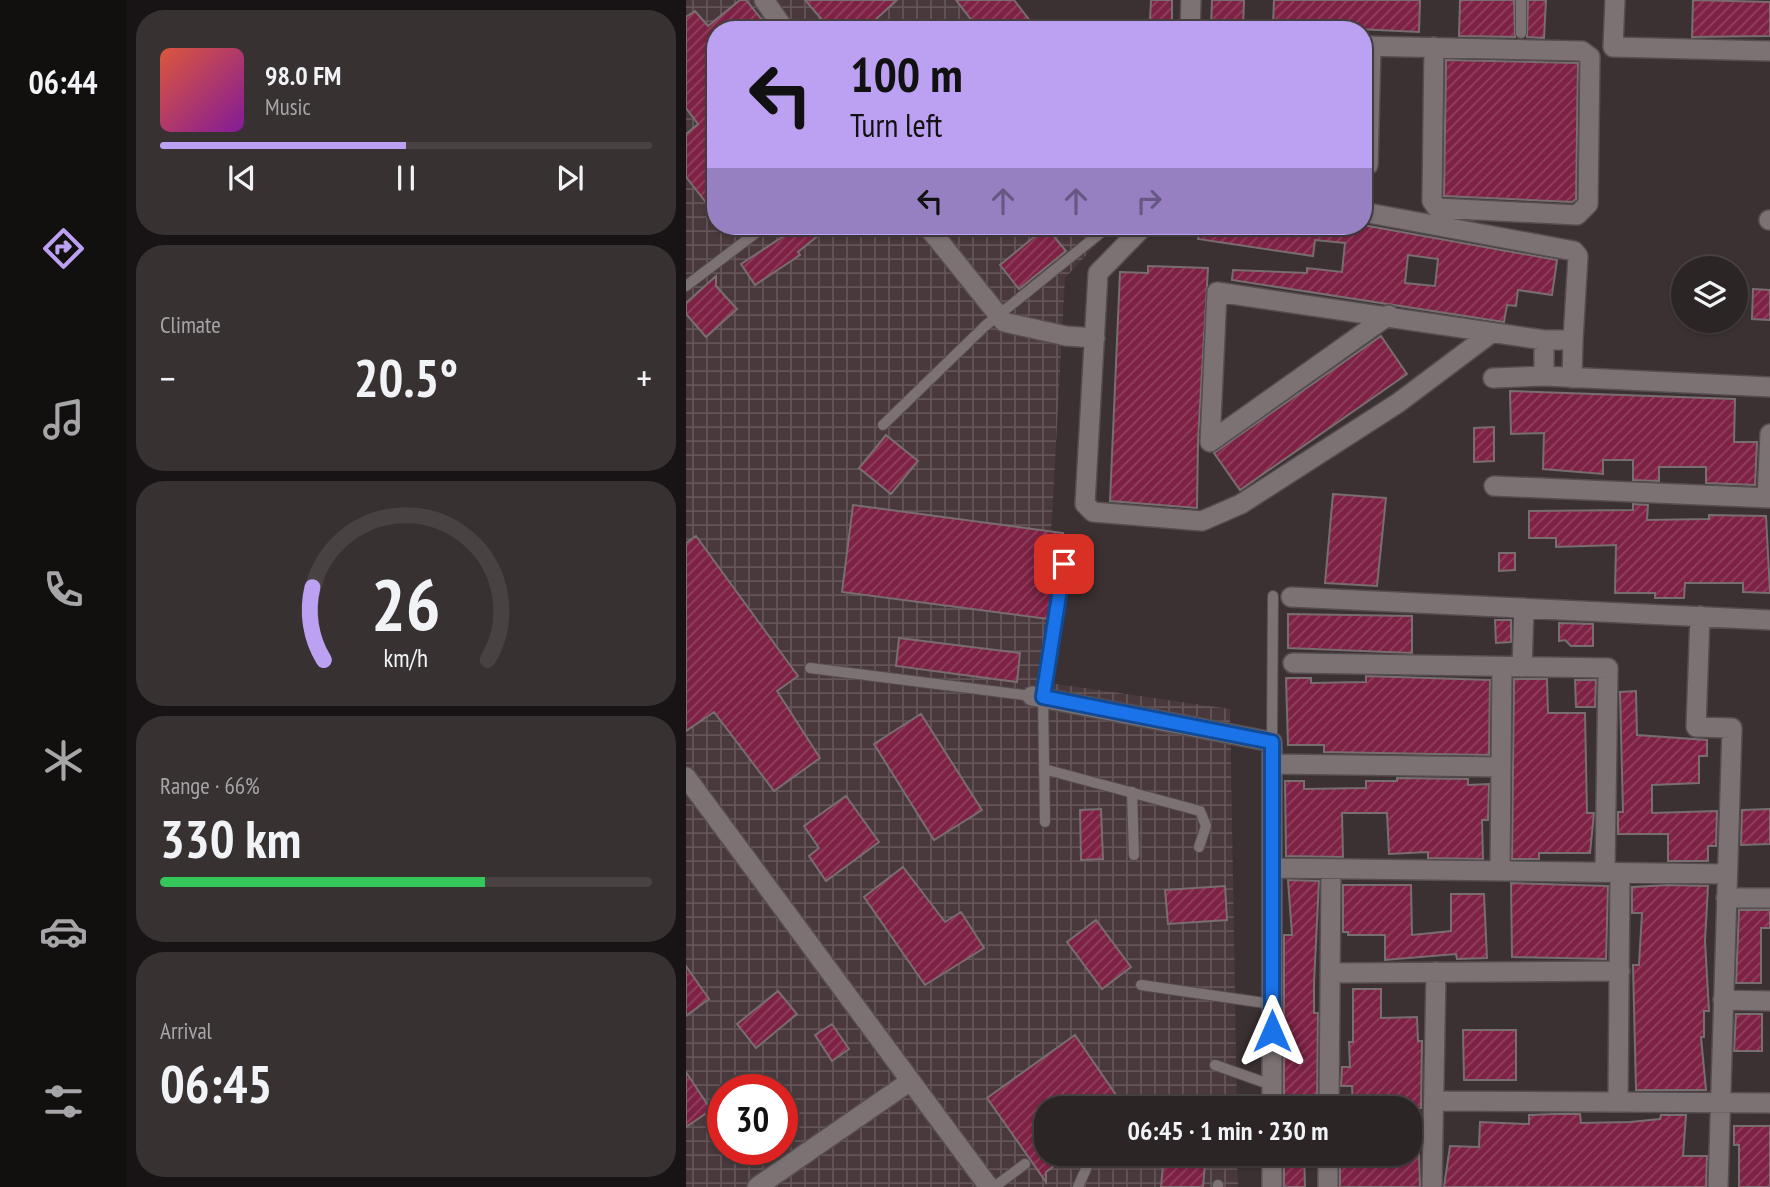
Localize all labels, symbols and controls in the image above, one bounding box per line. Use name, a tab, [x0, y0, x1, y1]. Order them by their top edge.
text: 100 m	[850, 42, 963, 106]
icon: left	[735, 49, 826, 140]
text: 98.0 FM	[265, 59, 341, 92]
text: 06:44	[28, 61, 98, 103]
text: Music	[265, 92, 311, 121]
text: Turn left	[850, 104, 942, 146]
icon: previous	[223, 159, 261, 197]
icon: pause	[387, 159, 425, 197]
icon: next	[551, 159, 589, 197]
icon: left	[911, 182, 949, 220]
icon: ahead	[984, 182, 1022, 220]
icon: ahead	[1057, 182, 1095, 220]
icon: right	[1130, 182, 1168, 220]
icon: directions	[39, 224, 88, 273]
map controls	[1671, 256, 1748, 333]
button: layers	[1671, 256, 1748, 333]
text: Climate	[160, 310, 221, 339]
text: 20.5°	[354, 344, 458, 411]
text: −	[160, 353, 176, 402]
text: +	[636, 353, 652, 402]
icon: music	[39, 395, 88, 444]
pin	[1034, 534, 1094, 594]
icon: arrive	[1045, 545, 1083, 583]
text: 26	[371, 556, 441, 650]
icon: phone	[39, 565, 88, 614]
text: km/h	[384, 641, 428, 673]
icon: climate	[39, 736, 88, 785]
text: Range · 66%	[160, 771, 260, 800]
text: 330 km	[160, 805, 301, 872]
icon: car	[39, 907, 88, 956]
position arrow	[1235, 994, 1309, 1068]
text: Arrival	[160, 1016, 212, 1045]
text: 06:45	[160, 1050, 272, 1117]
speed limit sign: 30	[707, 1074, 798, 1165]
icon: filters	[39, 1077, 88, 1126]
text: 06:45 · 1 min · 230 m	[1128, 1114, 1328, 1147]

